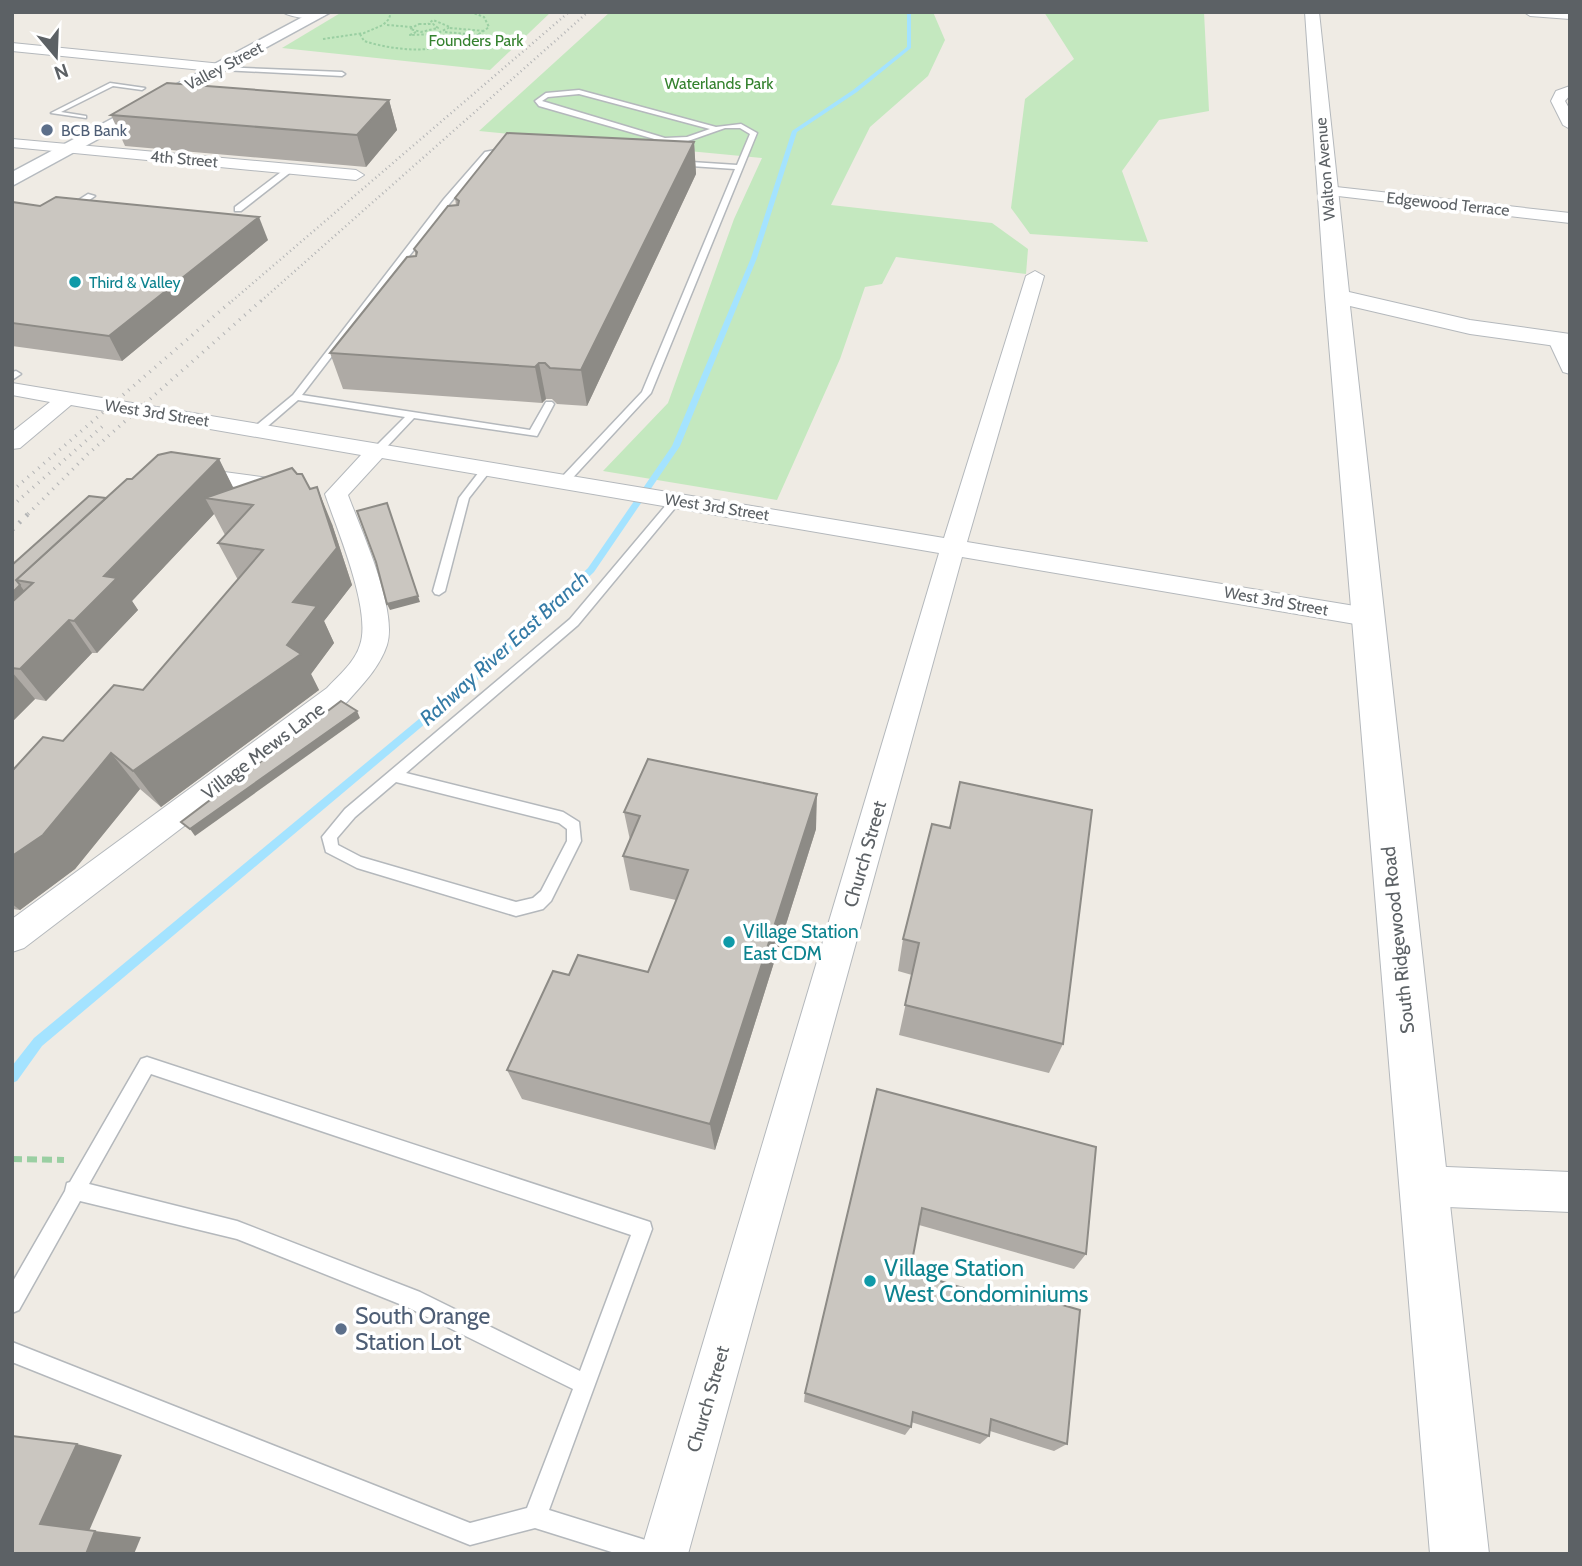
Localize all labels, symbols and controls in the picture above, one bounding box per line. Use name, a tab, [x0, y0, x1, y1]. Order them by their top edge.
north arrow	[21, 21, 91, 91]
park label: Founders Park	[429, 31, 524, 50]
street label: Valley Street	[182, 37, 267, 94]
text: N	[51, 59, 71, 85]
park label: Waterlands Park	[665, 74, 774, 93]
street label: Walton Avenue	[1311, 117, 1339, 221]
place label: BCB Bank	[61, 121, 128, 140]
marker: BCB Bank	[39, 122, 55, 138]
street label: 4th Street	[149, 147, 219, 171]
street label: Edgewood Terrace	[1385, 188, 1511, 220]
place label: Third & Valley	[89, 273, 181, 292]
marker: Third & Valley	[67, 274, 83, 290]
street label: West 3rd Street	[103, 395, 211, 431]
street label: West 3rd Street	[663, 489, 771, 525]
water label: Rahway River East Branch	[414, 566, 594, 730]
street label: West 3rd Street	[1222, 582, 1330, 620]
street label: Village Mews Lane	[197, 697, 329, 805]
street label: Church Street	[839, 798, 891, 910]
street label: South Ridgewood Road	[1377, 845, 1419, 1035]
place label: Village Station East CDM	[743, 920, 859, 965]
marker: Village Station East CDM	[721, 934, 737, 950]
place label: Village Station West Condominiums	[884, 1254, 1088, 1308]
marker: Village Station West Condominiums	[862, 1273, 878, 1289]
place label: South Orange Station Lot	[355, 1302, 491, 1356]
marker: South Orange Station Lot	[333, 1321, 349, 1337]
street label: Church Street	[682, 1343, 734, 1455]

